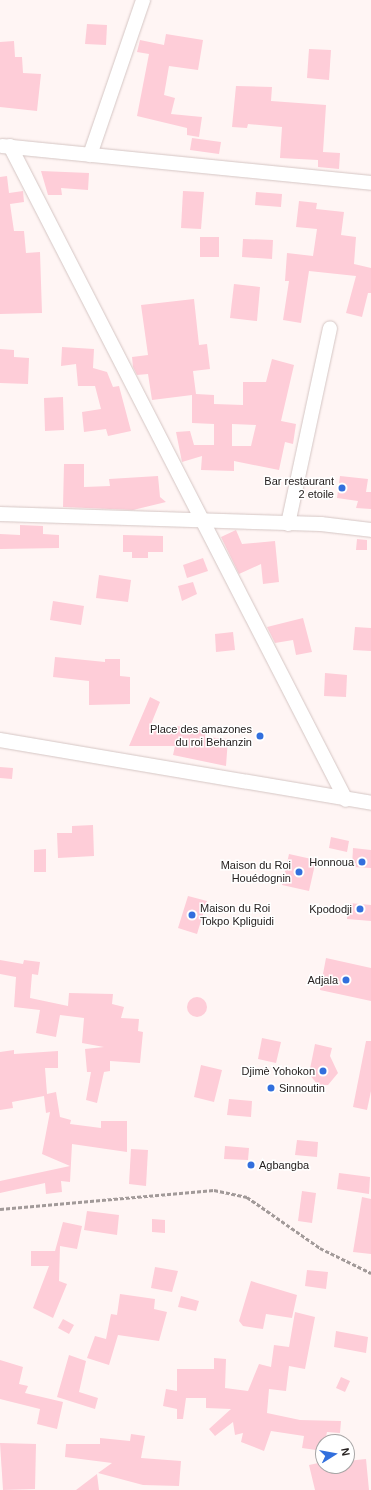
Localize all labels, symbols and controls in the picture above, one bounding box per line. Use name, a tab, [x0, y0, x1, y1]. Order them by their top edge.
place label: Bar restaurant 2 etoile	[264, 475, 334, 501]
marker: Bar restaurant 2 etoile	[337, 483, 347, 493]
place label: Place des amazones du roi Behanzin	[150, 723, 252, 749]
marker: Place des amazones du roi Behanzin	[255, 731, 265, 741]
place label: Honnoua	[309, 855, 354, 869]
marker: Honnoua	[357, 857, 367, 867]
place label: Maison du Roi Houédognin	[221, 859, 291, 885]
marker: Maison du Roi Houédognin	[294, 867, 304, 877]
place label: Maison du Roi Tokpo Kpliguidi	[200, 902, 274, 928]
place label: Kpododji	[309, 902, 352, 916]
marker: Kpododji	[355, 904, 365, 914]
marker: Maison du Roi Tokpo Kpliguidi	[187, 910, 197, 920]
place label: Adjala	[307, 973, 338, 987]
marker: Adjala	[341, 975, 351, 985]
place label: Djimè Yohokon	[241, 1064, 315, 1078]
marker: Djimè Yohokon	[318, 1066, 328, 1076]
place label: Sinnoutin	[279, 1081, 325, 1095]
marker: Sinnoutin	[266, 1083, 276, 1093]
place label: Agbangba	[259, 1158, 309, 1172]
marker: Agbangba	[246, 1160, 256, 1170]
north arrow	[315, 1434, 355, 1474]
text: N	[339, 1447, 352, 1457]

